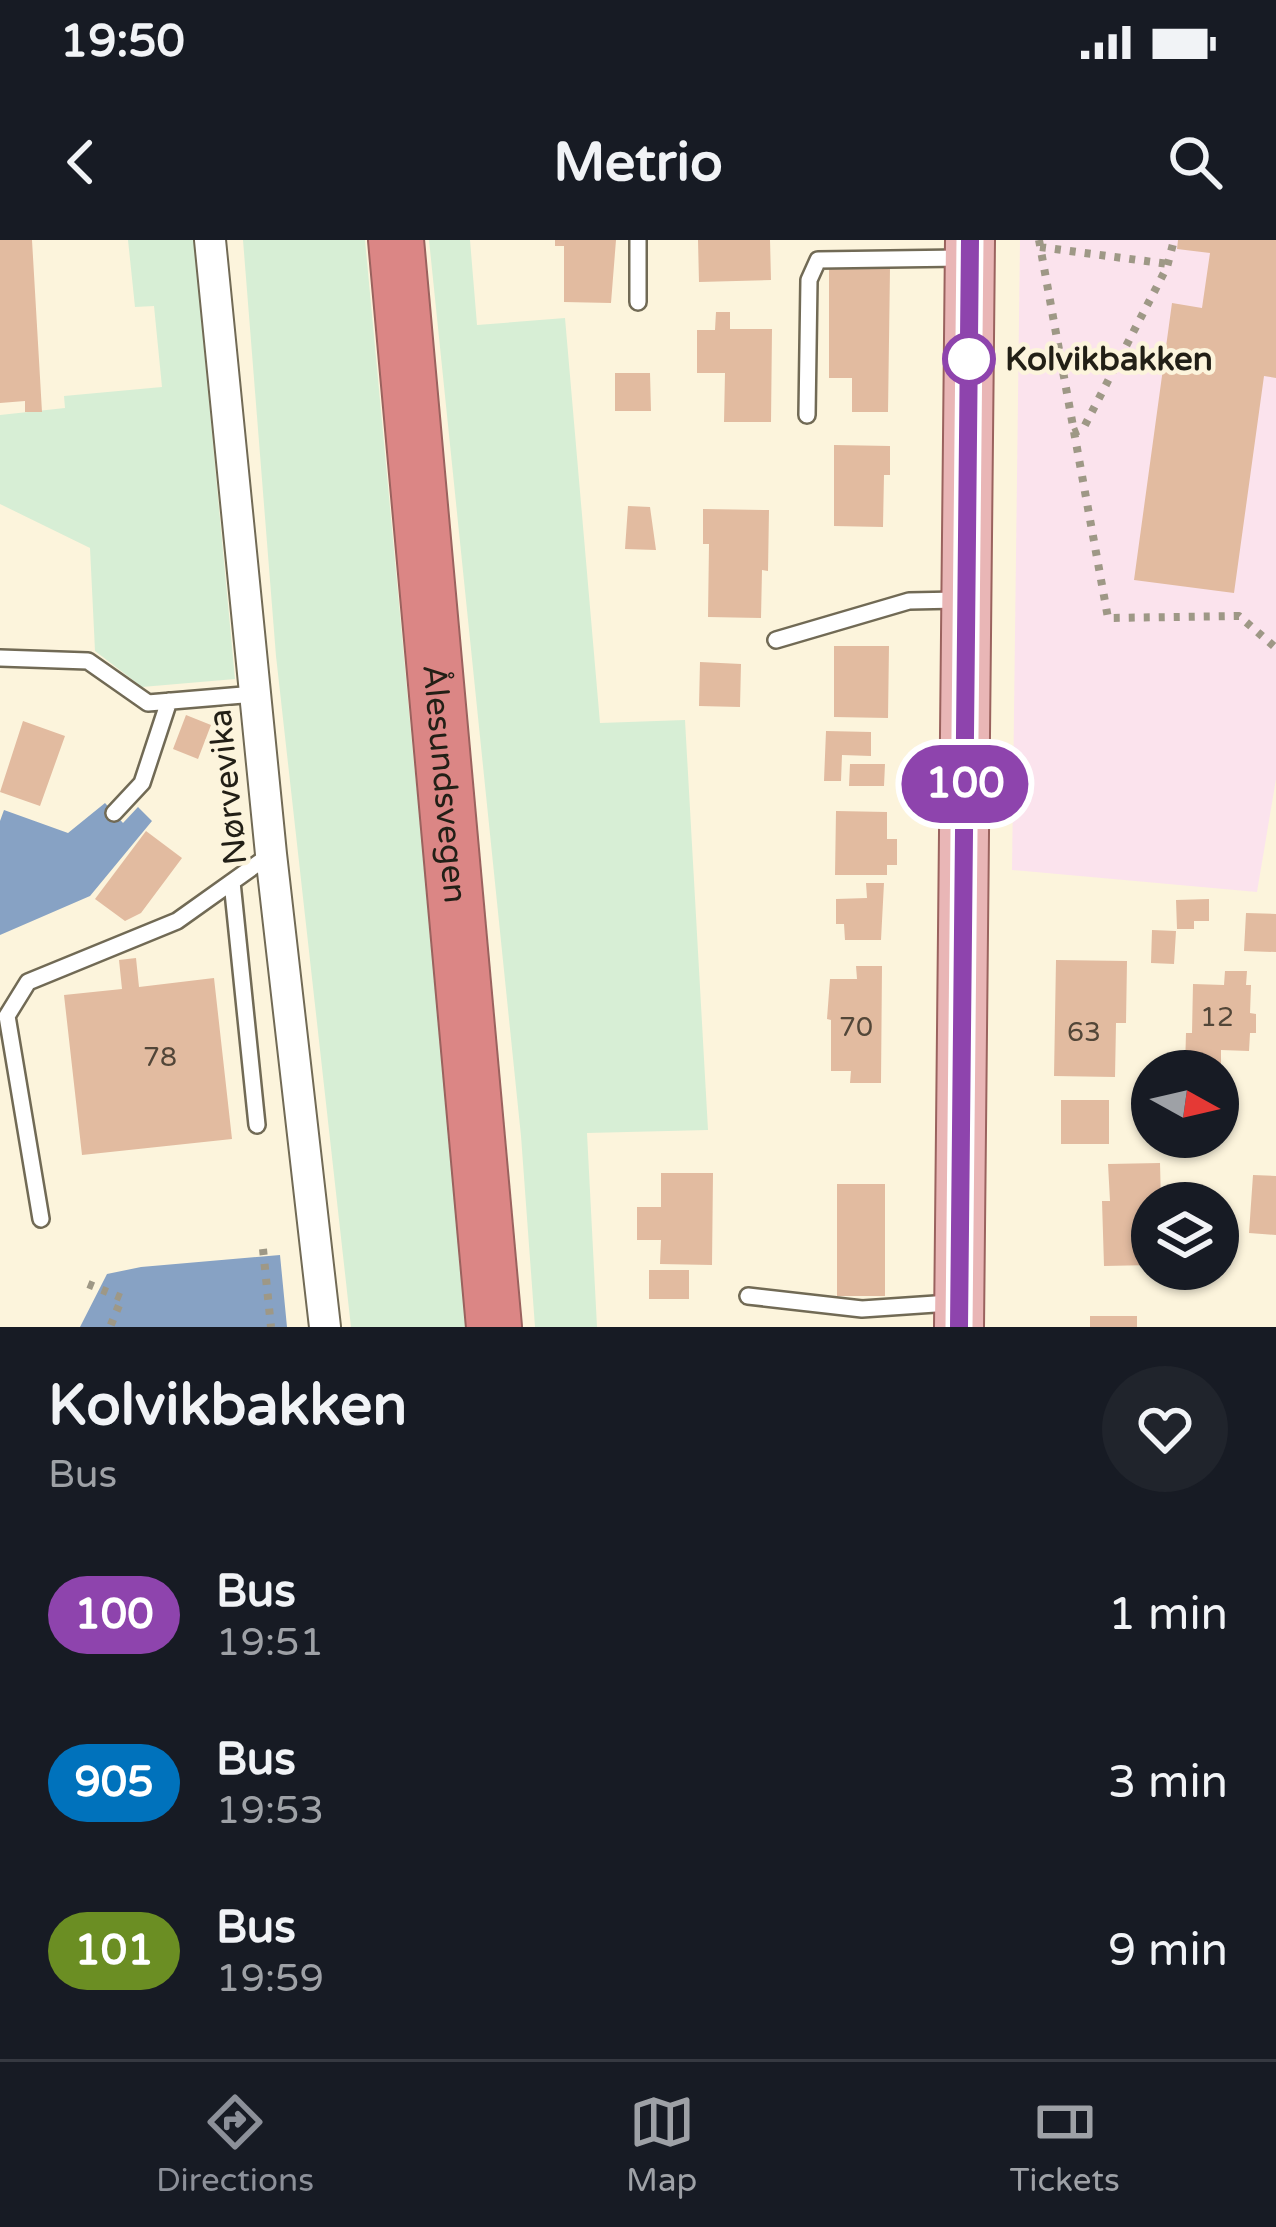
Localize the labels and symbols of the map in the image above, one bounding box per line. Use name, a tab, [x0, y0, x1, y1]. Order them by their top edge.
marker: Kolvikbakken	[944, 334, 994, 384]
place label: Kolvikbakken	[1005, 340, 1213, 379]
street label: Ålesundsvegen	[415, 663, 475, 905]
street label: Nørvevika	[200, 707, 256, 867]
line badge: 100	[896, 745, 1034, 823]
house number: 12	[1200, 1001, 1234, 1034]
house number: 70	[839, 1011, 873, 1044]
house number: 63	[1067, 1016, 1101, 1049]
house number: 78	[143, 1041, 177, 1074]
north arrow	[1131, 1050, 1239, 1158]

